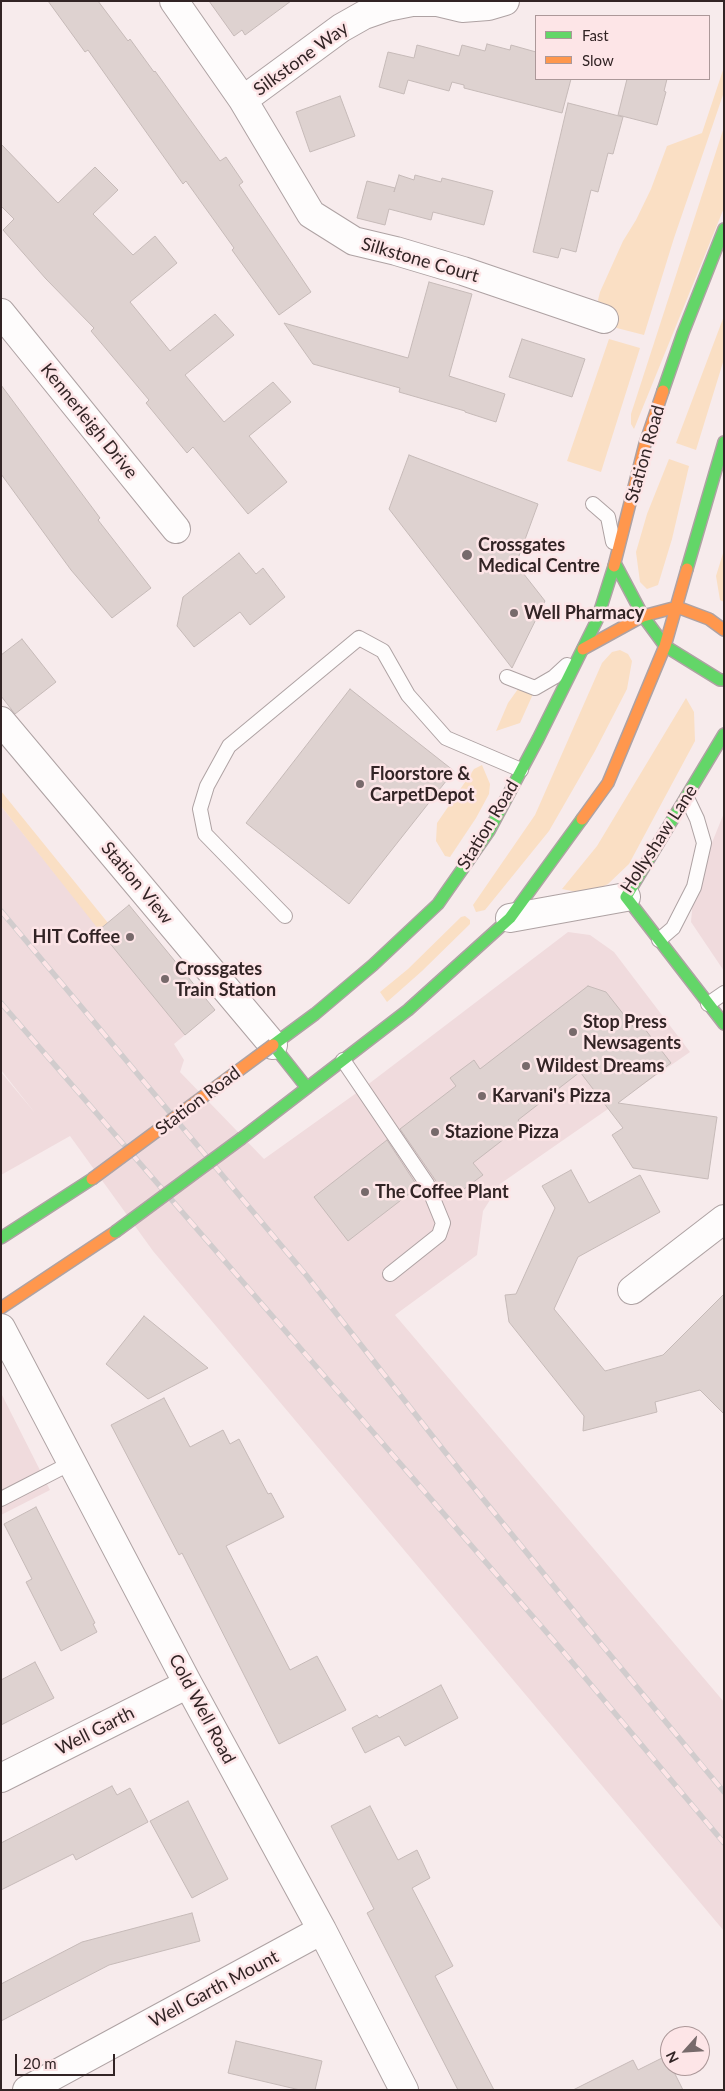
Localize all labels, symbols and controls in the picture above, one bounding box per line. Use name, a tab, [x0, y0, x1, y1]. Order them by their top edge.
legend	[535, 15, 710, 80]
street label: Silkstone Way	[250, 17, 352, 101]
text: Fast	[582, 26, 609, 44]
text: Slow	[582, 51, 614, 69]
street label: Silkstone Court	[359, 233, 481, 287]
street label: Kennerleigh Drive	[36, 359, 142, 483]
street label: Station Road	[621, 403, 669, 505]
place label: Crossgates Medical Centre	[478, 534, 600, 576]
marker: Crossgates Medical Centre	[460, 548, 474, 562]
place label: Well Pharmacy	[524, 602, 644, 624]
marker: Well Pharmacy	[508, 607, 520, 619]
place label: Floorstore & CarpetDepot	[370, 763, 474, 806]
street label: Station Road	[453, 776, 523, 874]
marker: Floorstore & CarpetDepot	[354, 778, 366, 790]
street label: Hollyshaw Lane	[616, 781, 702, 897]
street label: Station View	[96, 838, 178, 928]
place label: HIT Coffee	[33, 926, 120, 948]
marker: HIT Coffee	[124, 931, 136, 943]
place label: Crossgates Train Station	[175, 958, 276, 1001]
marker: Crossgates Train Station	[159, 973, 171, 985]
place label: Stop Press Newsagents	[583, 1011, 681, 1054]
marker: Stop Press Newsagents	[567, 1026, 579, 1038]
place label: Wildest Dreams	[536, 1055, 664, 1077]
marker: Wildest Dreams	[520, 1060, 532, 1072]
street label: Station Road	[151, 1062, 245, 1140]
place label: Karvani's Pizza	[492, 1085, 611, 1107]
marker: Karvani's Pizza	[476, 1090, 488, 1102]
place label: Stazione Pizza	[445, 1121, 559, 1143]
marker: Stazione Pizza	[429, 1126, 441, 1138]
place label: The Coffee Plant	[375, 1181, 509, 1203]
marker: The Coffee Plant	[359, 1186, 371, 1198]
street label: Cold Well Road	[164, 1650, 240, 1768]
street label: Well Garth	[52, 1702, 138, 1760]
street label: Well Garth Mount	[146, 1946, 282, 2032]
north arrow	[660, 2026, 710, 2076]
scale bar	[18, 2044, 118, 2076]
text: N	[662, 2049, 682, 2066]
text: 20 m	[23, 2054, 57, 2072]

